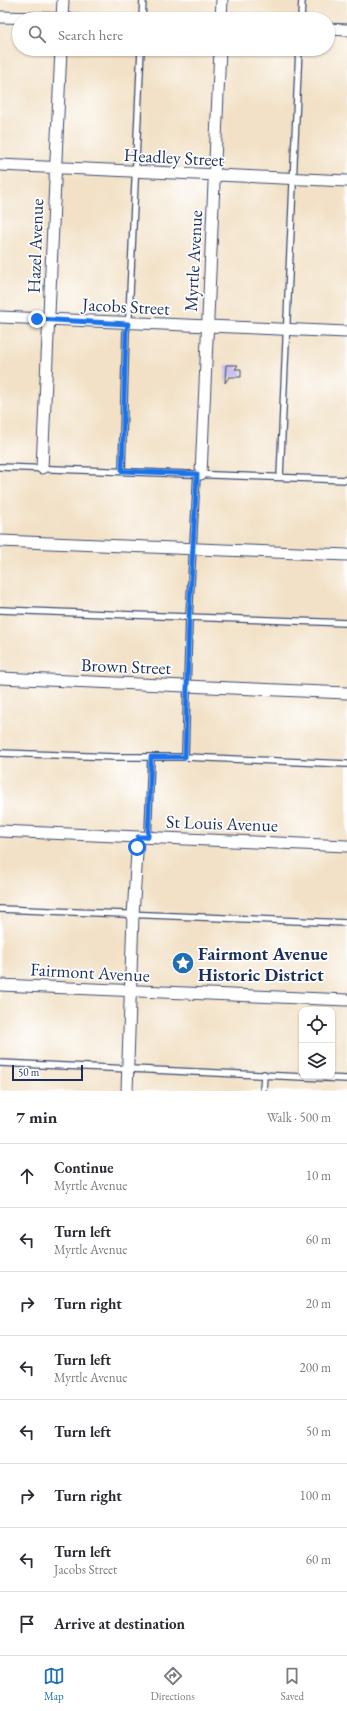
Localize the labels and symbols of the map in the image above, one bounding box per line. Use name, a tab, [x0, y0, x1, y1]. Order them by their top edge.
street label: Headley Street	[123, 143, 225, 171]
street label: Hazel Avenue	[22, 198, 48, 294]
street label: Myrtle Avenue	[179, 210, 207, 312]
street label: Jacobs Street	[80, 292, 171, 320]
route end	[28, 310, 46, 328]
street label: Brown Street	[81, 653, 172, 679]
street label: St Louis Avenue	[166, 810, 278, 836]
route start	[128, 838, 146, 856]
place label: Fairmont Avenue Historic District	[198, 942, 328, 986]
place icon: Fairmont Avenue Historic District	[170, 950, 196, 976]
street label: Fairmont Avenue	[30, 957, 150, 987]
scale bar	[12, 1063, 83, 1082]

